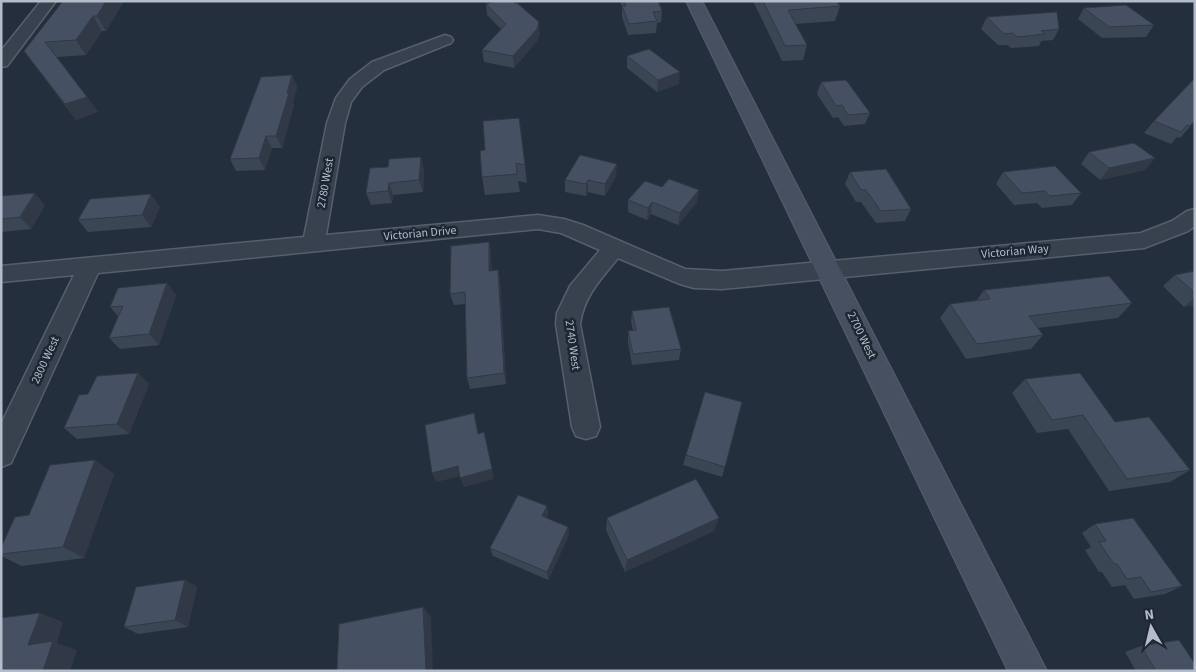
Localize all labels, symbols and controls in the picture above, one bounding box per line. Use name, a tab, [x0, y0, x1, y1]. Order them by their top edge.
street label: 2780 West	[313, 157, 338, 209]
street label: Victorian Drive	[383, 222, 457, 245]
street label: Victorian Way	[980, 240, 1050, 263]
street label: 2700 West	[843, 309, 880, 362]
street label: 2740 West	[561, 319, 584, 371]
street label: 2800 West	[27, 334, 64, 387]
north arrow	[1126, 602, 1176, 652]
text: N	[1143, 605, 1155, 626]

